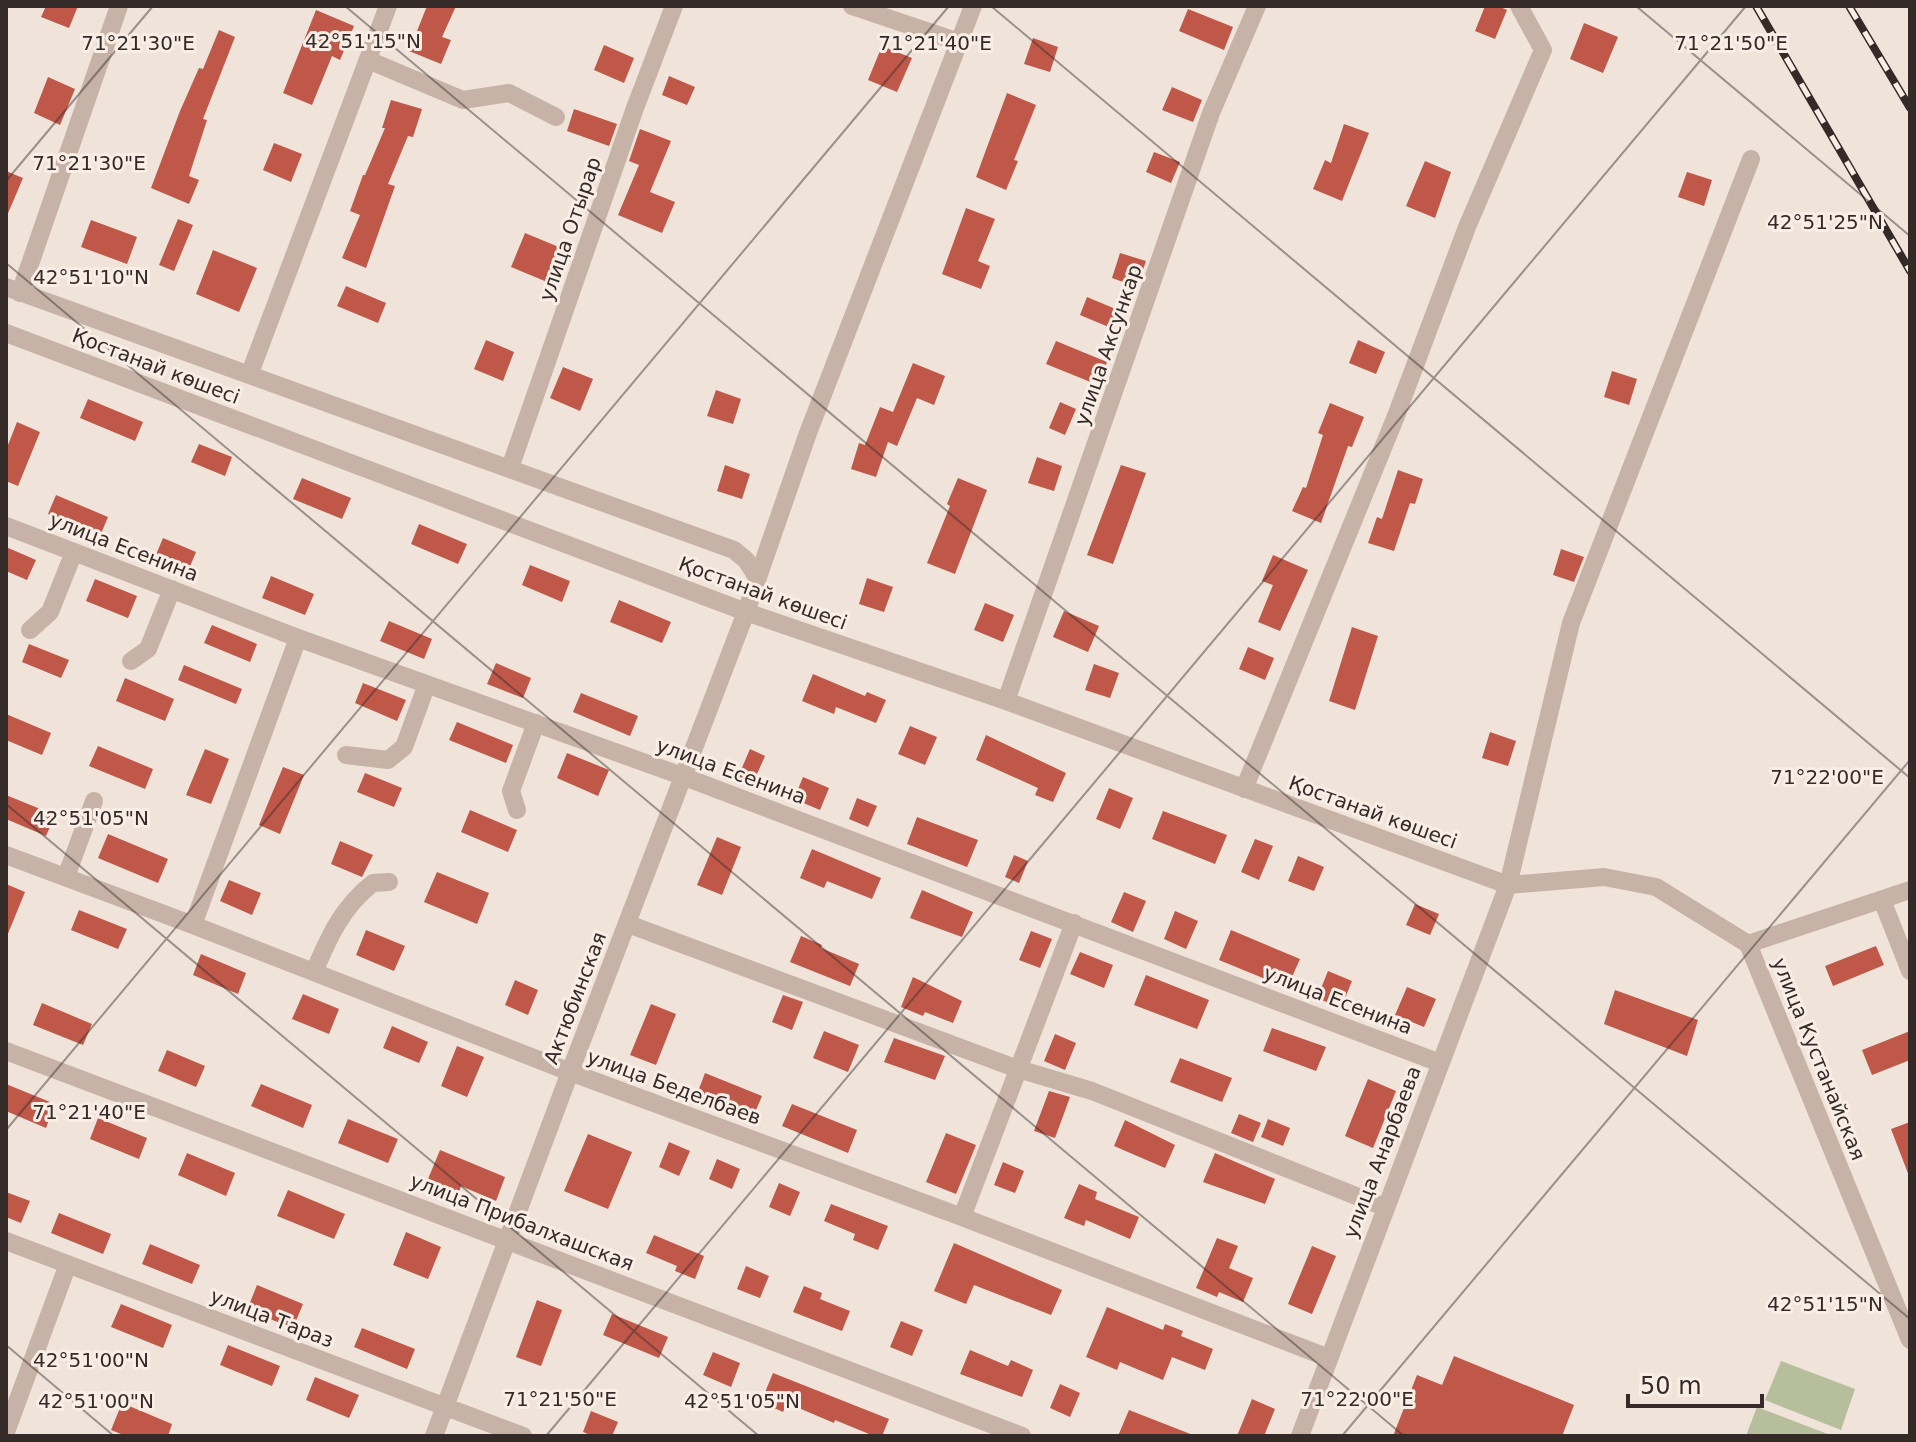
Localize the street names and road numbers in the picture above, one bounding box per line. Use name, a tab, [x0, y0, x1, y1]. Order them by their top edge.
street label: улица Отырар	[534, 154, 606, 304]
street label: улица Аксункар	[1069, 261, 1147, 429]
street label: Қостанай көшесі	[69, 323, 243, 409]
street label: улица Есенина	[46, 508, 202, 586]
street label: Қостанай көшесі	[675, 551, 851, 635]
street label: улица Есенина	[653, 733, 809, 809]
street label: Қостанай көшесі	[1285, 770, 1461, 854]
street label: Актюбинская	[539, 928, 611, 1068]
street label: улица Кустанайская	[1767, 954, 1871, 1164]
street label: улица Есенина	[1260, 961, 1416, 1039]
street label: улица Беделбаев	[584, 1044, 764, 1130]
street label: улица Анарбаева	[1338, 1063, 1426, 1241]
street label: улица Прибалхашская	[407, 1168, 637, 1276]
street label: улица Тараз	[207, 1284, 337, 1352]

